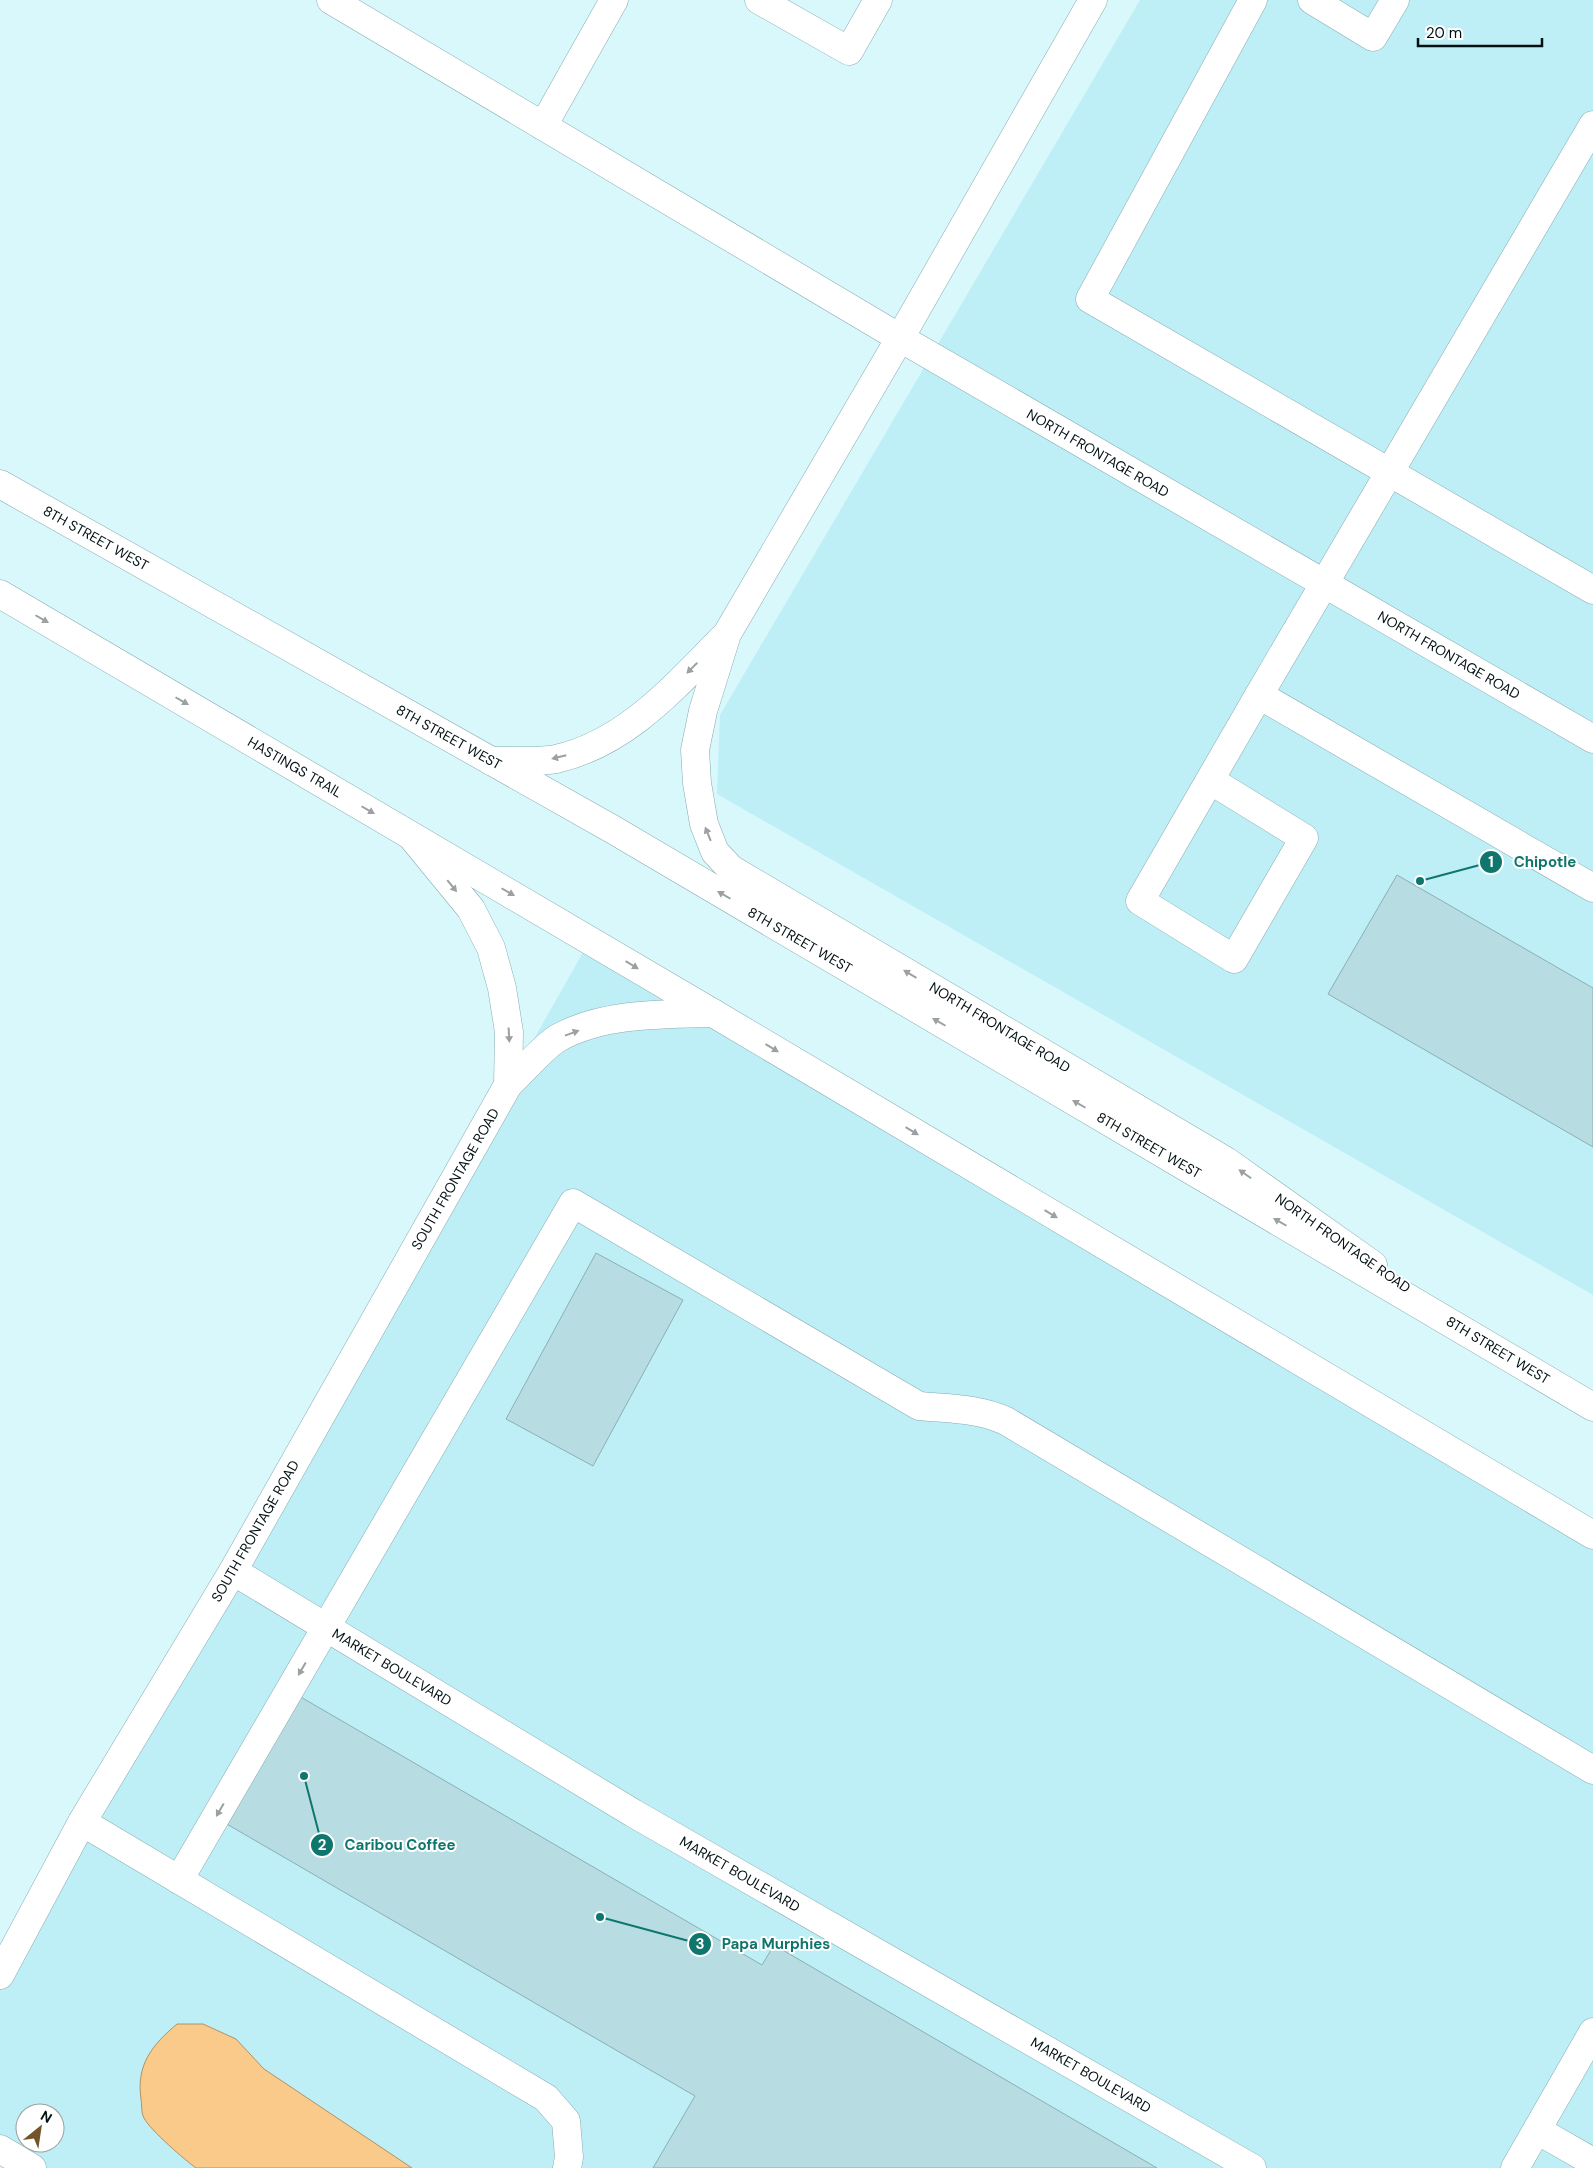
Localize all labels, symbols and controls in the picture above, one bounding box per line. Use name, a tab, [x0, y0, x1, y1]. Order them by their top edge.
scale bar	[1418, 15, 1542, 47]
text: 20 m	[1426, 23, 1462, 43]
street label: NORTH FRONTAGE ROAD	[1024, 405, 1172, 501]
street label: 8TH STREET WEST	[40, 502, 152, 574]
street label: NORTH FRONTAGE ROAD	[1375, 607, 1523, 703]
one-way arrow	[36, 614, 49, 623]
one-way arrow	[686, 662, 698, 674]
one-way arrow	[175, 697, 190, 705]
street label: 8TH STREET WEST	[393, 701, 505, 773]
street label: HASTINGS TRAIL	[245, 733, 345, 801]
one-way arrow	[552, 753, 567, 761]
one-way arrow	[361, 805, 374, 814]
one-way arrow	[704, 826, 712, 841]
callout: Chipotle	[1478, 847, 1586, 877]
text: 1	[1488, 852, 1494, 872]
text: Chipotle	[1514, 852, 1576, 872]
one-way arrow	[446, 879, 457, 892]
one-way arrow	[500, 888, 515, 896]
one-way arrow	[717, 890, 730, 899]
street label: 8TH STREET WEST	[744, 903, 856, 977]
one-way arrow	[625, 960, 639, 969]
one-way arrow	[903, 969, 916, 978]
street label: NORTH FRONTAGE ROAD	[926, 978, 1074, 1076]
one-way arrow	[933, 1017, 946, 1026]
one-way arrow	[505, 1027, 513, 1043]
one-way arrow	[565, 1028, 579, 1036]
one-way arrow	[765, 1043, 778, 1052]
one-way arrow	[1073, 1100, 1086, 1109]
street label: SOUTH FRONTAGE ROAD	[407, 1105, 503, 1253]
street label: 8TH STREET WEST	[1093, 1108, 1205, 1182]
one-way arrow	[905, 1126, 918, 1135]
one-way arrow	[1238, 1169, 1251, 1179]
street label: NORTH FRONTAGE ROAD	[1272, 1189, 1414, 1297]
one-way arrow	[1045, 1209, 1058, 1218]
one-way arrow	[1272, 1218, 1287, 1226]
street label: 8TH STREET WEST	[1443, 1312, 1553, 1388]
street label: SOUTH FRONTAGE ROAD	[207, 1457, 303, 1605]
street label: MARKET BOULEVARD	[329, 1624, 455, 1710]
one-way arrow	[297, 1662, 306, 1676]
one-way arrow	[216, 1802, 224, 1817]
callout: Caribou Coffee	[310, 1830, 466, 1860]
street label: MARKET BOULEVARD	[677, 1832, 803, 1916]
text: 2	[318, 1835, 327, 1855]
text: Caribou Coffee	[345, 1835, 455, 1855]
callout: Papa Murphies	[687, 1929, 841, 1959]
text: 3	[695, 1934, 705, 1954]
text: Papa Murphies	[722, 1934, 830, 1954]
street label: MARKET BOULEVARD	[1028, 2033, 1154, 2117]
north arrow	[15, 2103, 65, 2153]
text: N	[38, 2106, 55, 2127]

